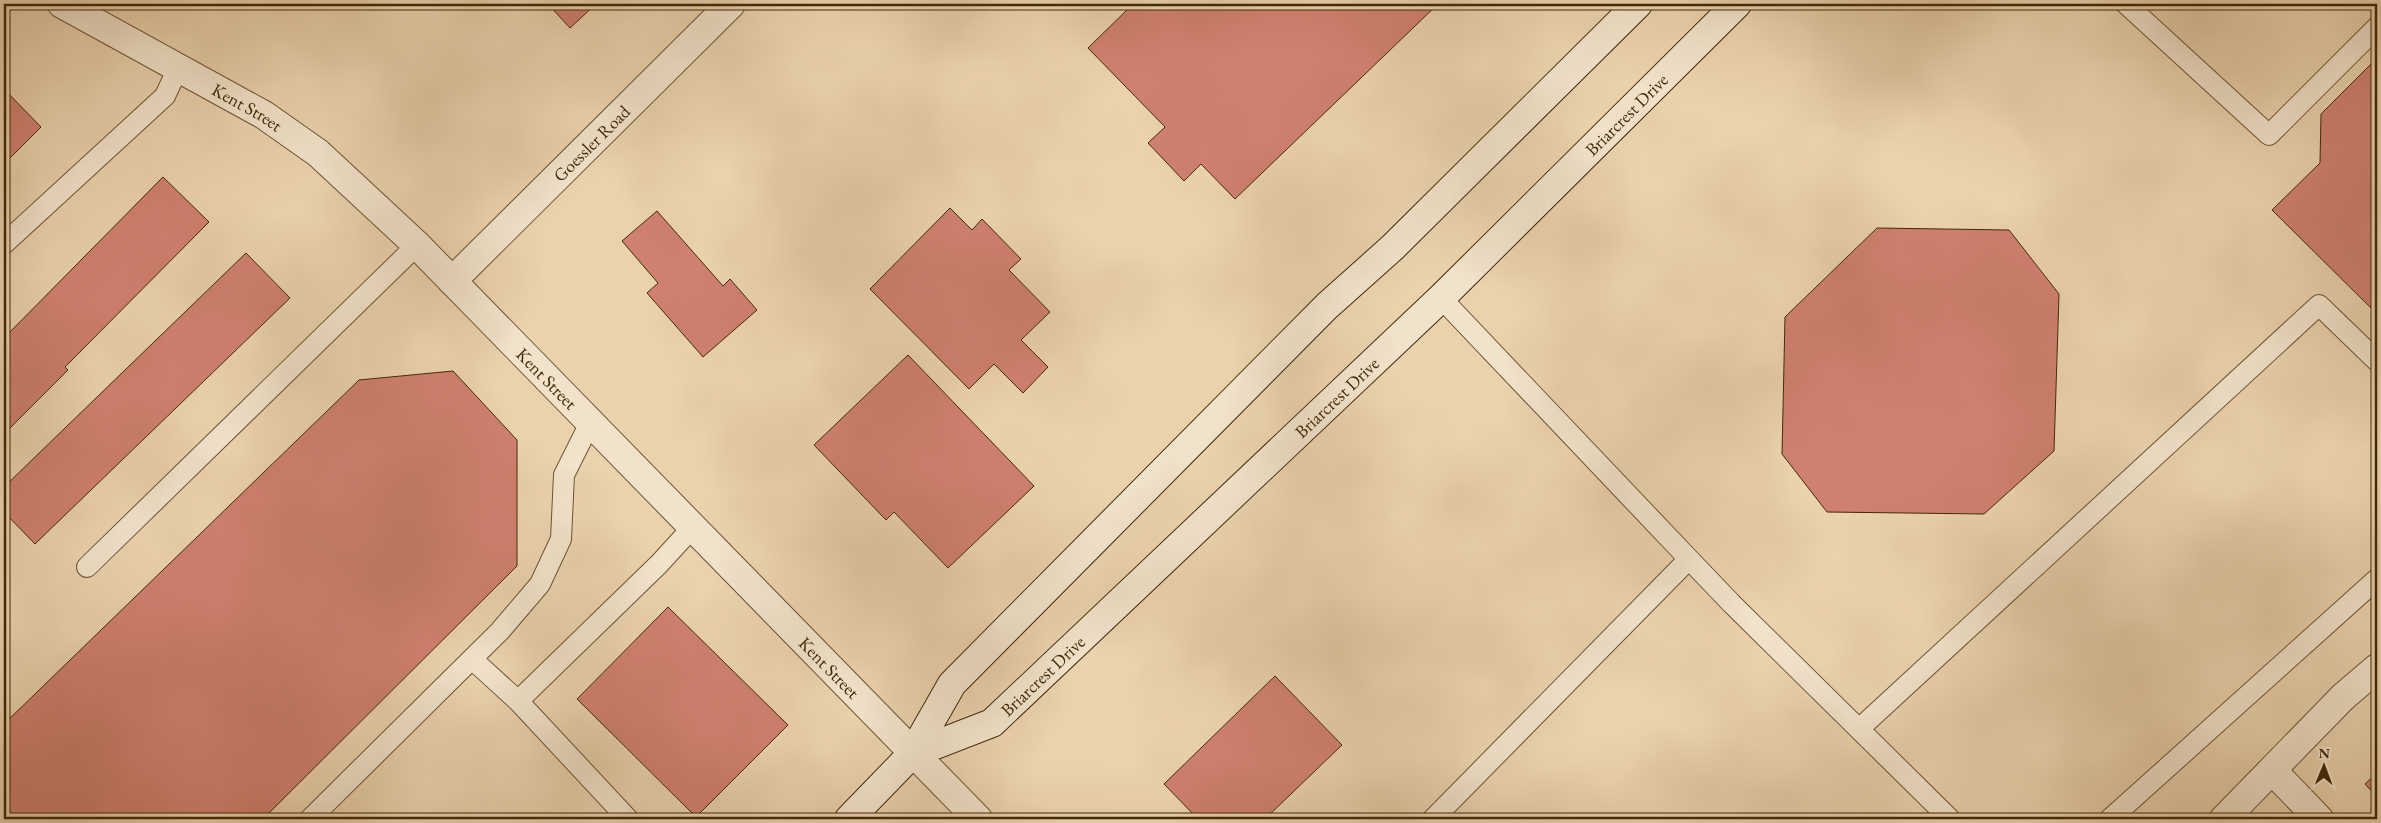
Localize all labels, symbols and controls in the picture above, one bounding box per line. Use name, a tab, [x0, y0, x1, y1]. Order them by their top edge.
street label: Briarcrest Drive	[1580, 68, 1673, 160]
street label: Kent Street	[208, 77, 288, 136]
street label: Goessler Road	[548, 99, 635, 186]
street label: Kent Street	[512, 342, 583, 414]
street label: Briarcrest Drive	[1289, 352, 1383, 442]
street label: Briarcrest Drive	[995, 630, 1089, 721]
street label: Kent Street	[794, 631, 865, 703]
north arrow	[2298, 740, 2348, 790]
text: N	[2318, 744, 2331, 762]

